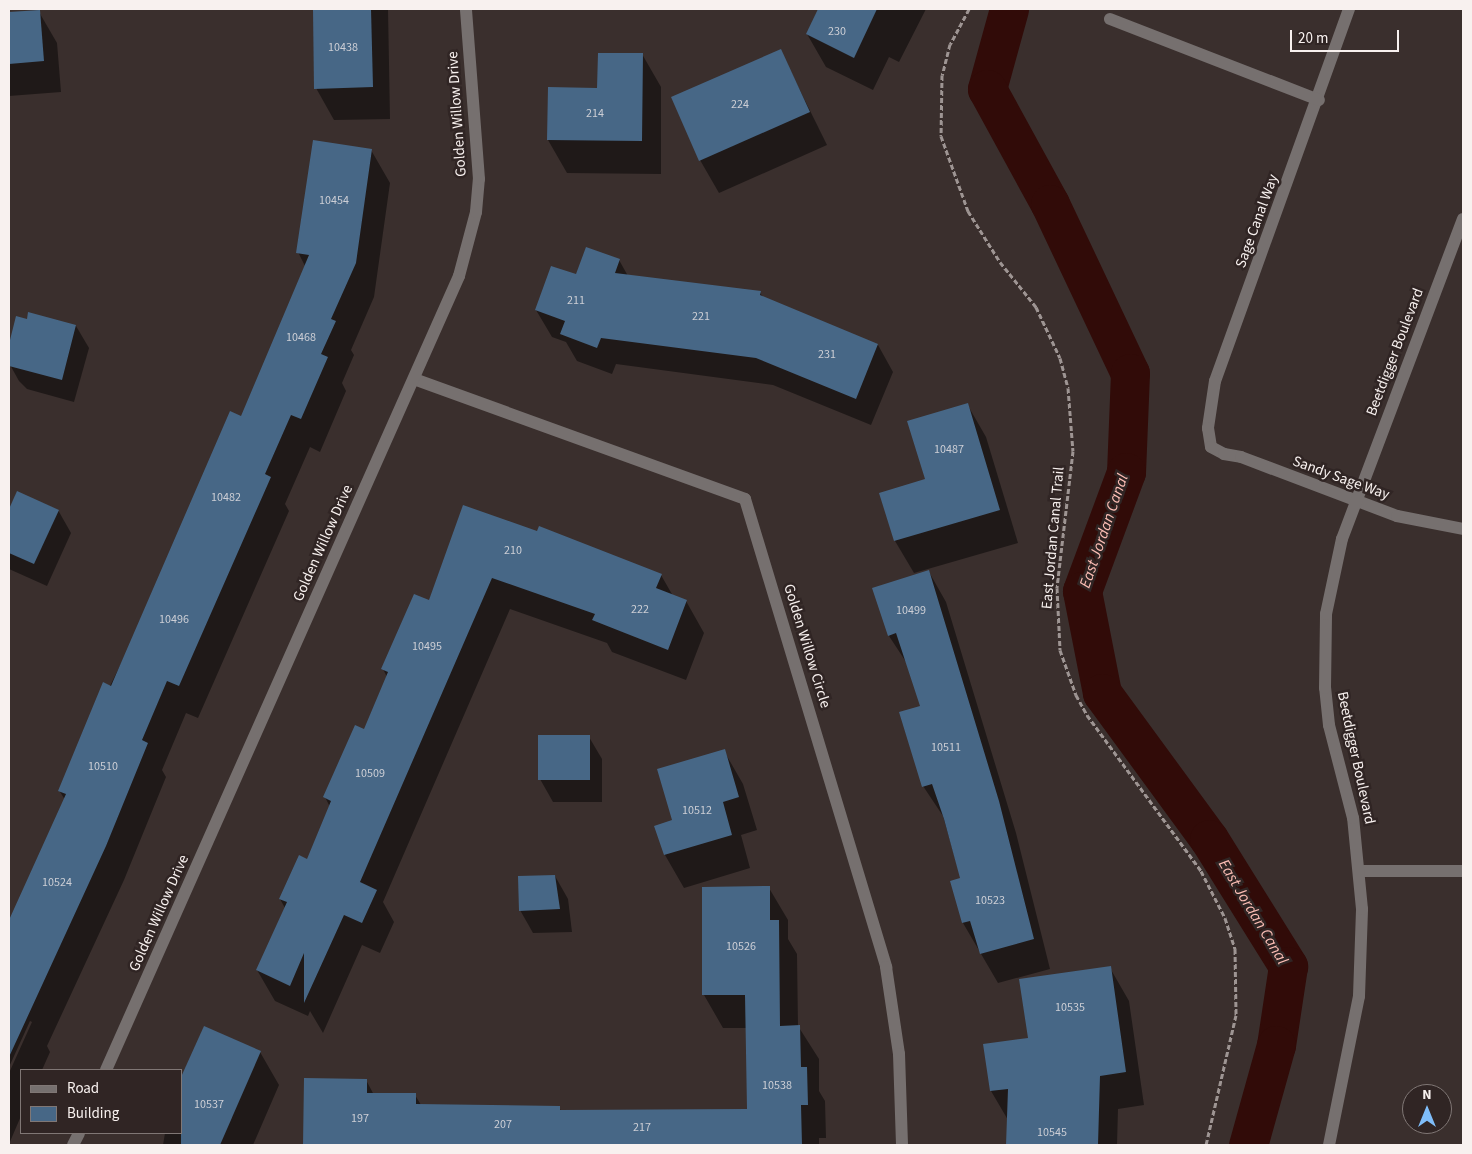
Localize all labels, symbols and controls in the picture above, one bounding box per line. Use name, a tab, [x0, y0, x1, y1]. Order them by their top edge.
scale bar	[1292, 20, 1401, 52]
house number: 230	[828, 25, 846, 39]
text: 20 m	[1298, 28, 1328, 49]
house number: 10438	[328, 41, 358, 55]
street label: Golden Willow Drive	[444, 51, 470, 177]
house number: 224	[731, 98, 749, 112]
house number: 214	[586, 107, 604, 121]
street label: Sage Canal Way	[1232, 172, 1282, 270]
house number: 10454	[319, 194, 349, 208]
street label: Beetdigger Boulevard	[1362, 286, 1428, 418]
house number: 211	[567, 294, 585, 308]
house number: 221	[692, 310, 710, 324]
house number: 10468	[286, 331, 316, 345]
house number: 231	[818, 348, 836, 362]
house number: 10487	[934, 443, 964, 457]
street label: Sandy Sage Way	[1290, 452, 1392, 504]
street label: East Jordan Canal Trail	[1038, 466, 1068, 610]
water label: East Jordan Canal	[1076, 471, 1132, 591]
street label: Golden Willow Drive	[289, 482, 357, 604]
house number: 10482	[211, 491, 241, 505]
house number: 210	[504, 544, 522, 558]
street label: Golden Willow Circle	[780, 582, 834, 710]
house number: 222	[631, 603, 649, 617]
house number: 10499	[896, 604, 926, 618]
house number: 10496	[159, 613, 189, 627]
house number: 10495	[412, 640, 442, 654]
street label: Beetdigger Boulevard	[1333, 690, 1379, 826]
house number: 10511	[931, 741, 961, 755]
house number: 10510	[88, 760, 118, 774]
house number: 10509	[355, 767, 385, 781]
house number: 10512	[682, 804, 712, 818]
street label: Golden Willow Drive	[125, 852, 193, 974]
water label: East Jordan Canal	[1214, 856, 1292, 968]
house number: 10524	[42, 876, 72, 890]
house number: 10523	[975, 894, 1005, 908]
house number: 10526	[726, 940, 756, 954]
house number: 10535	[1055, 1001, 1085, 1015]
legend	[20, 1069, 182, 1134]
text: Road	[67, 1078, 99, 1099]
house number: 10538	[762, 1079, 792, 1093]
north arrow	[1402, 1084, 1452, 1134]
text: N	[1422, 1085, 1432, 1105]
house number: 10537	[194, 1098, 224, 1112]
text: Building	[67, 1103, 119, 1124]
house number: 197	[351, 1112, 369, 1126]
house number: 207	[494, 1118, 512, 1132]
house number: 217	[633, 1121, 651, 1135]
house number: 10545	[1037, 1126, 1067, 1140]

